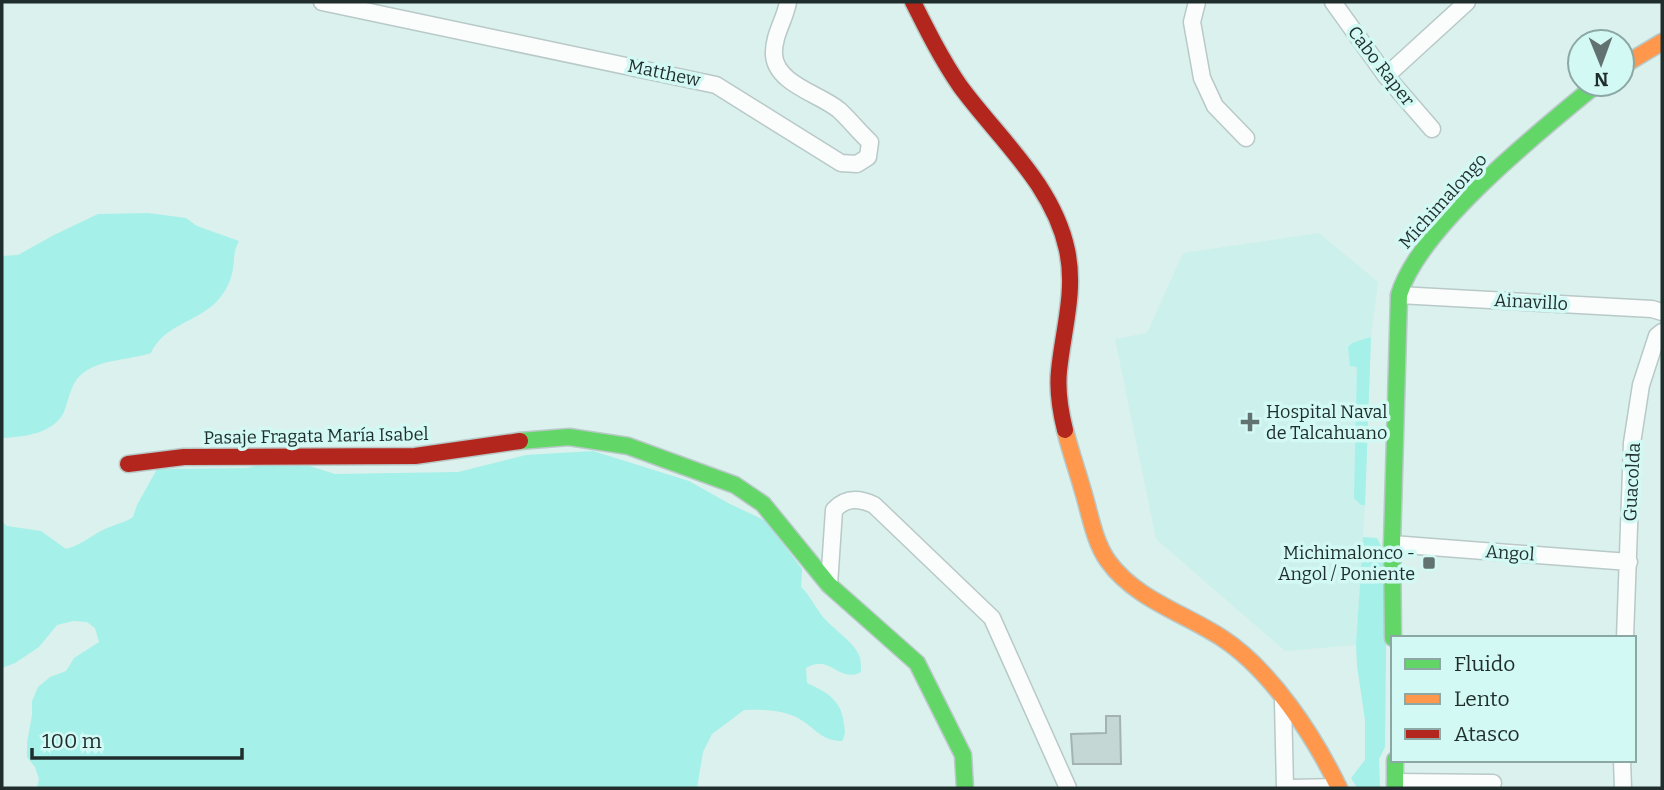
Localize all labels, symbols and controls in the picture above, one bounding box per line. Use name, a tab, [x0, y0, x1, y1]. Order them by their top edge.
street label: Cabo Raper	[1343, 22, 1419, 110]
north arrow	[1566, 28, 1636, 98]
street label: Matthew	[626, 55, 703, 92]
text: N	[1593, 68, 1609, 91]
street label: Michimalongo	[1394, 149, 1492, 253]
street label: Ainavillo	[1493, 289, 1569, 315]
place label: Hospital Naval de Talcahuano	[1266, 401, 1388, 444]
marker: Hospital Naval de Talcahuano	[1240, 412, 1260, 432]
street label: Pasaje Fragata María Isabel	[203, 423, 429, 449]
street label: Guacolda	[1619, 442, 1645, 522]
street label: Angol	[1485, 540, 1535, 566]
place label: Michimalonco - Angol / Poniente	[1278, 542, 1415, 585]
marker: Michimalonco - Angol / Poniente	[1421, 555, 1437, 571]
legend	[1391, 636, 1636, 762]
text: Fluido	[1454, 651, 1515, 677]
text: Lento	[1454, 686, 1510, 712]
scale bar	[32, 716, 242, 760]
text: Atasco	[1454, 721, 1520, 747]
text: 100 m	[42, 728, 102, 754]

